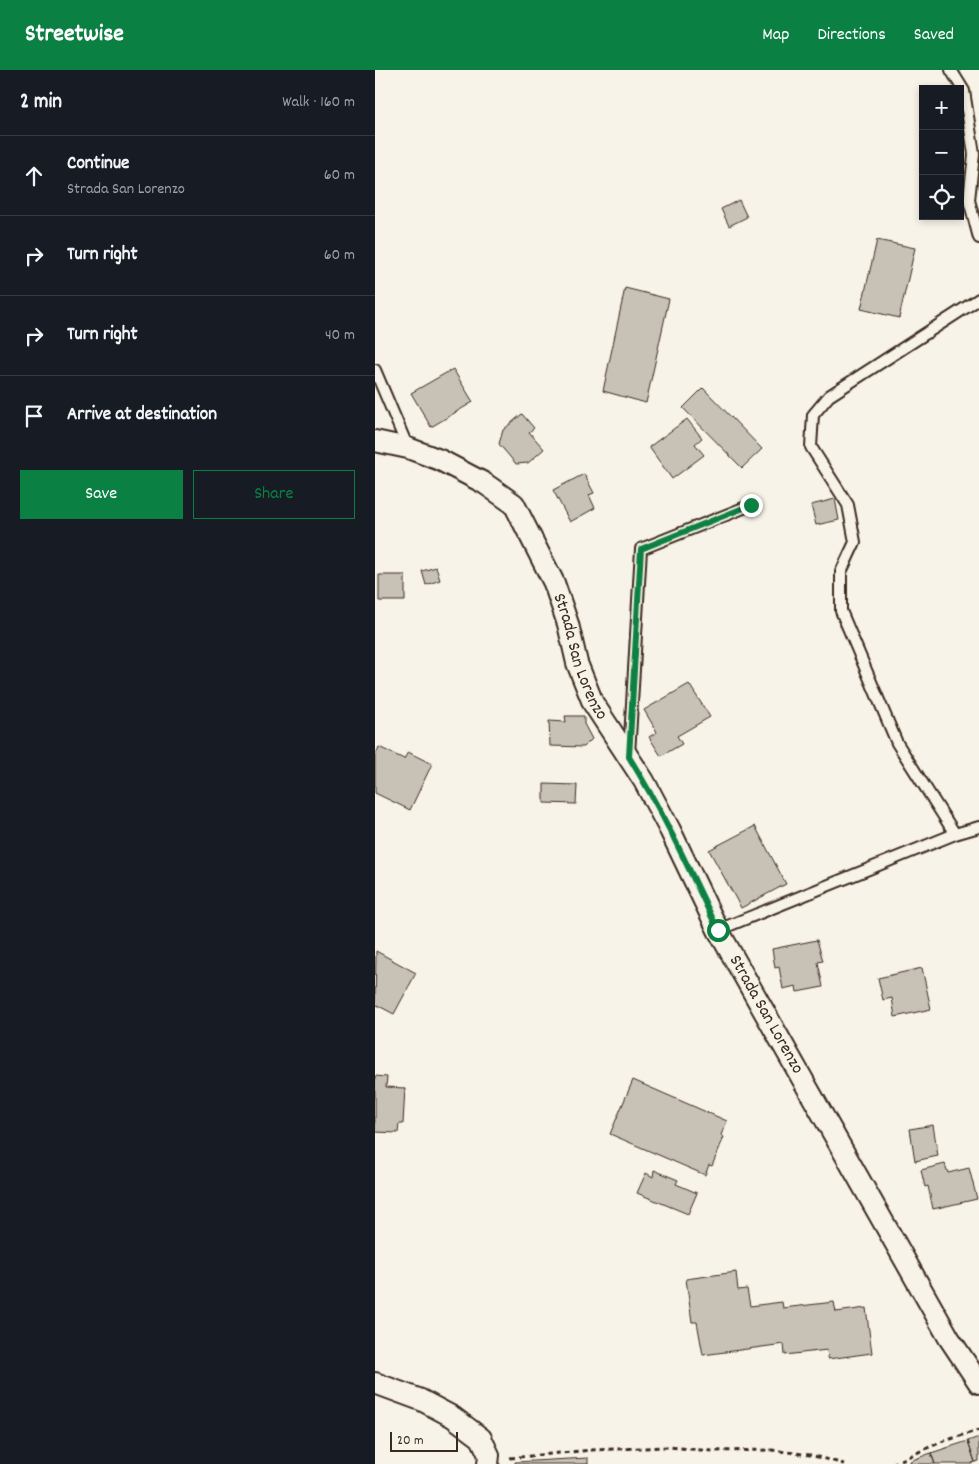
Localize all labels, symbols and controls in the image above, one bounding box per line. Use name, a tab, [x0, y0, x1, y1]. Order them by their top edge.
text: Streetwise	[25, 18, 124, 52]
text: Map	[762, 23, 789, 48]
text: Directions	[817, 23, 886, 48]
text: Saved	[914, 23, 954, 48]
map controls	[919, 85, 964, 220]
button: +	[919, 85, 964, 130]
text: 2 min	[20, 88, 62, 118]
text: Walk · 160 m	[282, 91, 355, 114]
button: −	[919, 130, 964, 175]
text: Continue	[67, 151, 129, 178]
icon: ahead	[20, 162, 48, 190]
text: 60 m	[324, 164, 355, 187]
button: locate	[919, 175, 964, 220]
text: Strada San Lorenzo	[67, 178, 185, 201]
icon: right	[20, 242, 48, 270]
text: Turn right	[67, 242, 138, 269]
text: 60 m	[324, 244, 355, 267]
icon: right	[20, 322, 48, 350]
text: Turn right	[67, 322, 138, 349]
text: 40 m	[325, 324, 355, 347]
icon: arrive	[20, 402, 48, 430]
text: Arrive at destination	[67, 402, 217, 429]
button: Save	[20, 470, 183, 519]
button: Share	[193, 470, 355, 519]
route end	[740, 494, 763, 517]
street label: Strada San Lorenzo	[546, 590, 613, 725]
route start	[707, 919, 730, 942]
street label: Strada San Lorenzo	[722, 951, 810, 1079]
scale bar	[390, 1429, 457, 1452]
text: 20 m	[397, 1431, 424, 1451]

